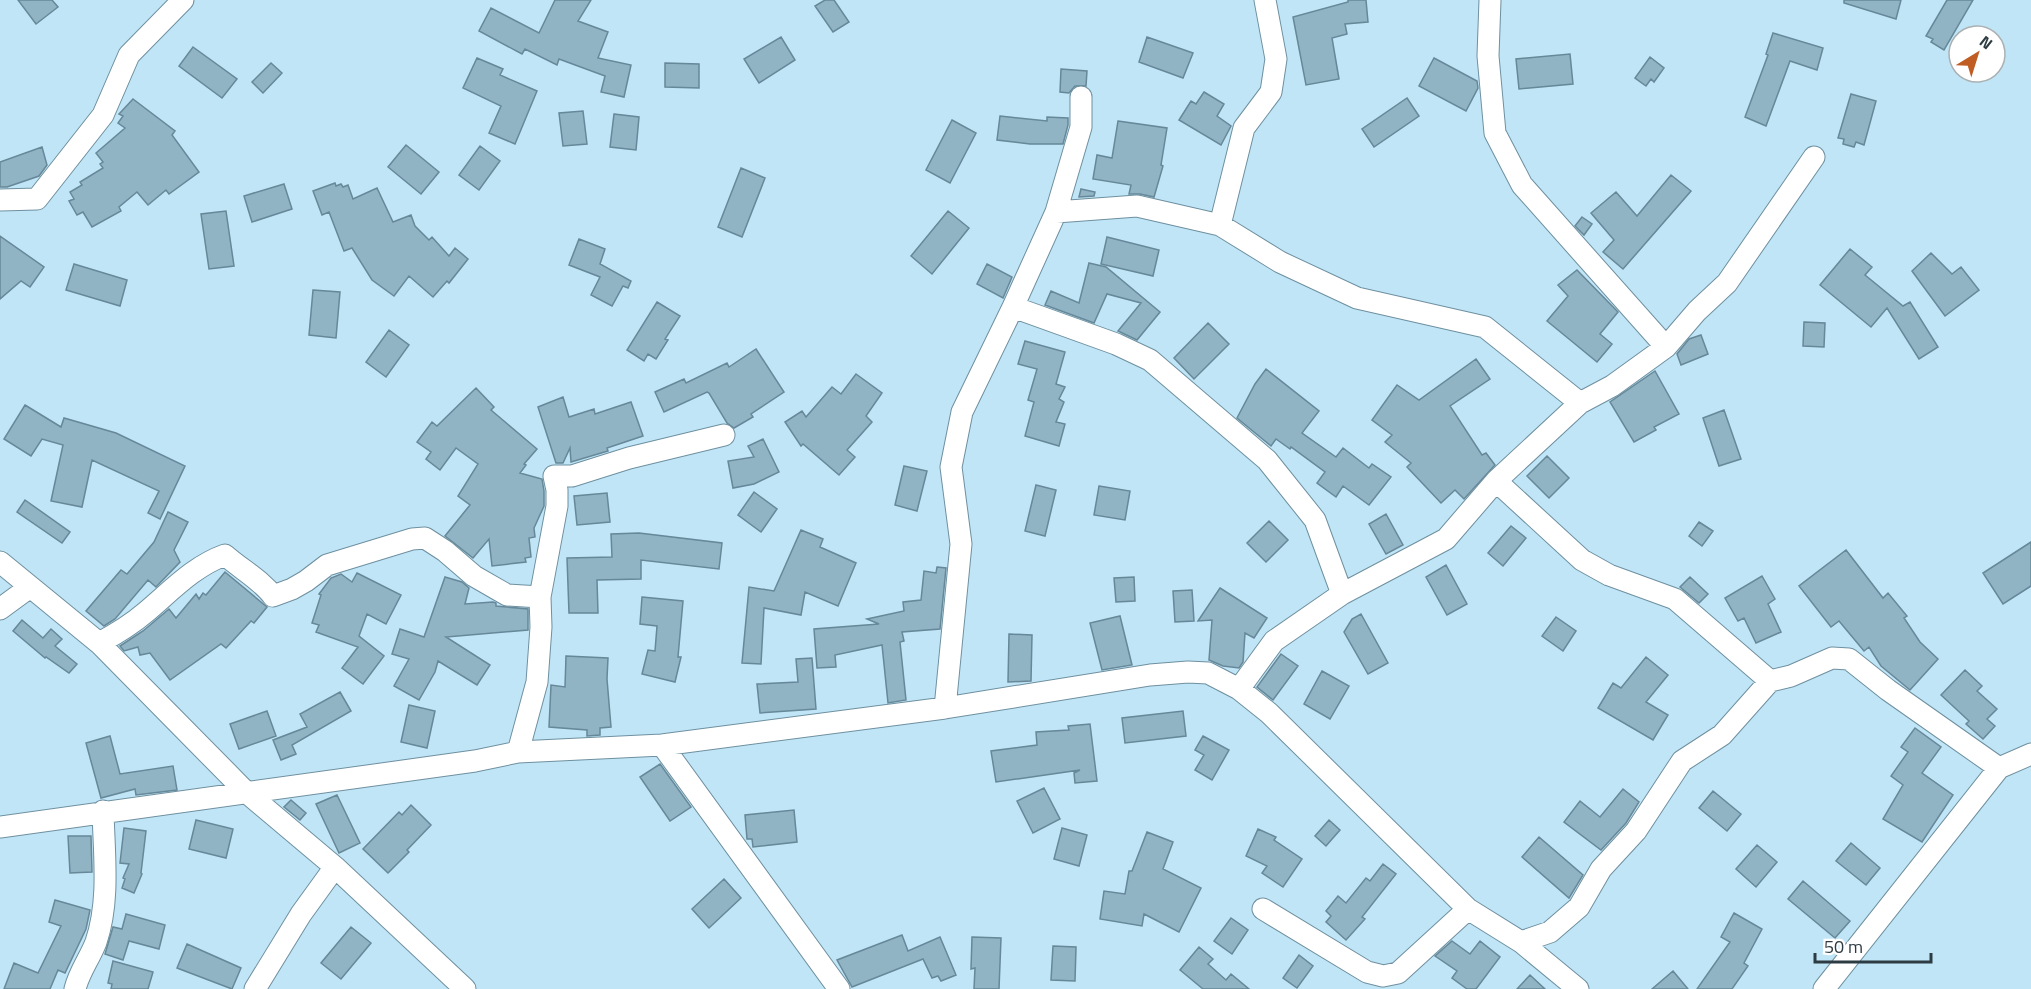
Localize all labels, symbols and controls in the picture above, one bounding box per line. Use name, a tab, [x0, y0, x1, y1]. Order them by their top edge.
north arrow	[1947, 24, 2007, 84]
text: N	[1974, 29, 1998, 55]
scale bar	[1815, 926, 1930, 964]
text: 50 m	[1824, 933, 1863, 960]

